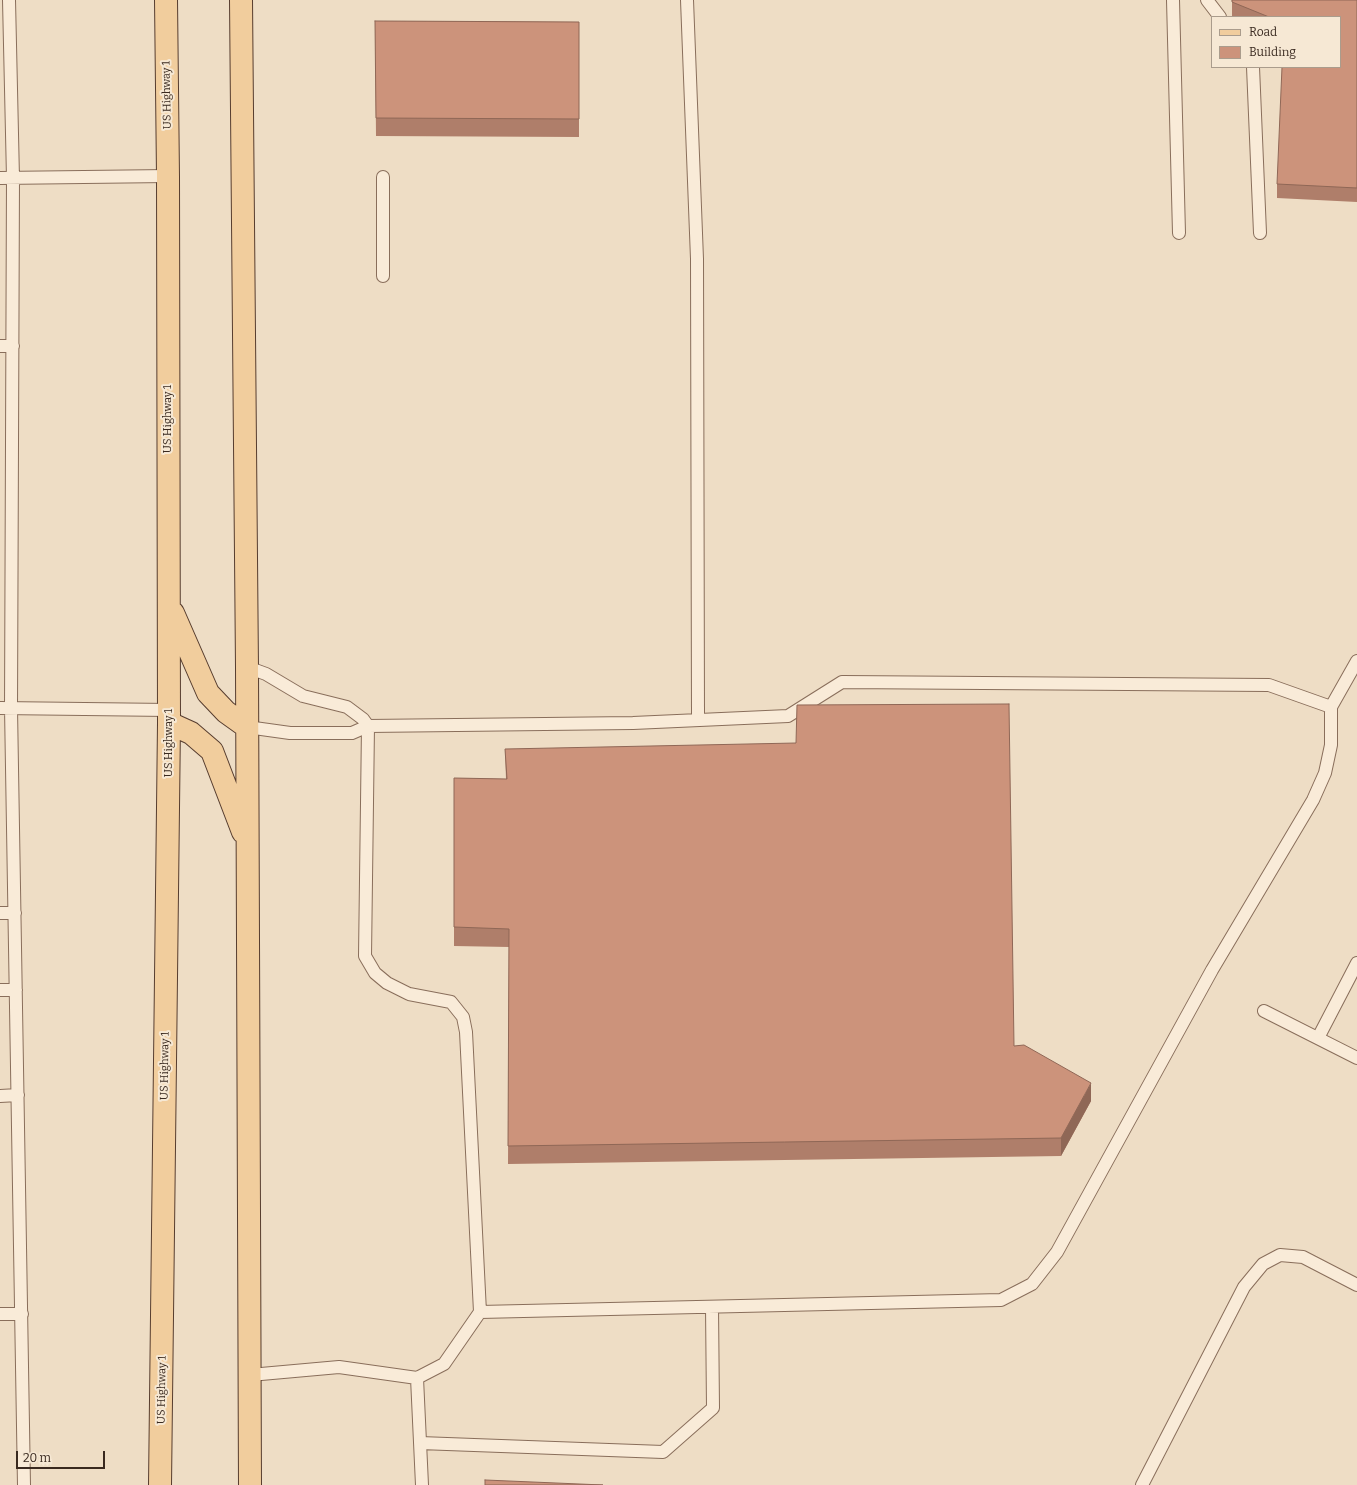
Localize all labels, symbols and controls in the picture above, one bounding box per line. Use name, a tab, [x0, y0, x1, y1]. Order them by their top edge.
legend	[1211, 16, 1341, 68]
text: Road	[1249, 25, 1277, 39]
text: Building	[1249, 45, 1296, 59]
street label: US Highway 1	[160, 61, 174, 129]
street label: US Highway 1	[161, 385, 175, 453]
street label: US Highway 1	[162, 709, 176, 777]
street label: US Highway 1	[158, 1032, 172, 1100]
street label: US Highway 1	[155, 1356, 169, 1424]
scale bar	[18, 1443, 107, 1469]
text: 20 m	[23, 1451, 51, 1465]

